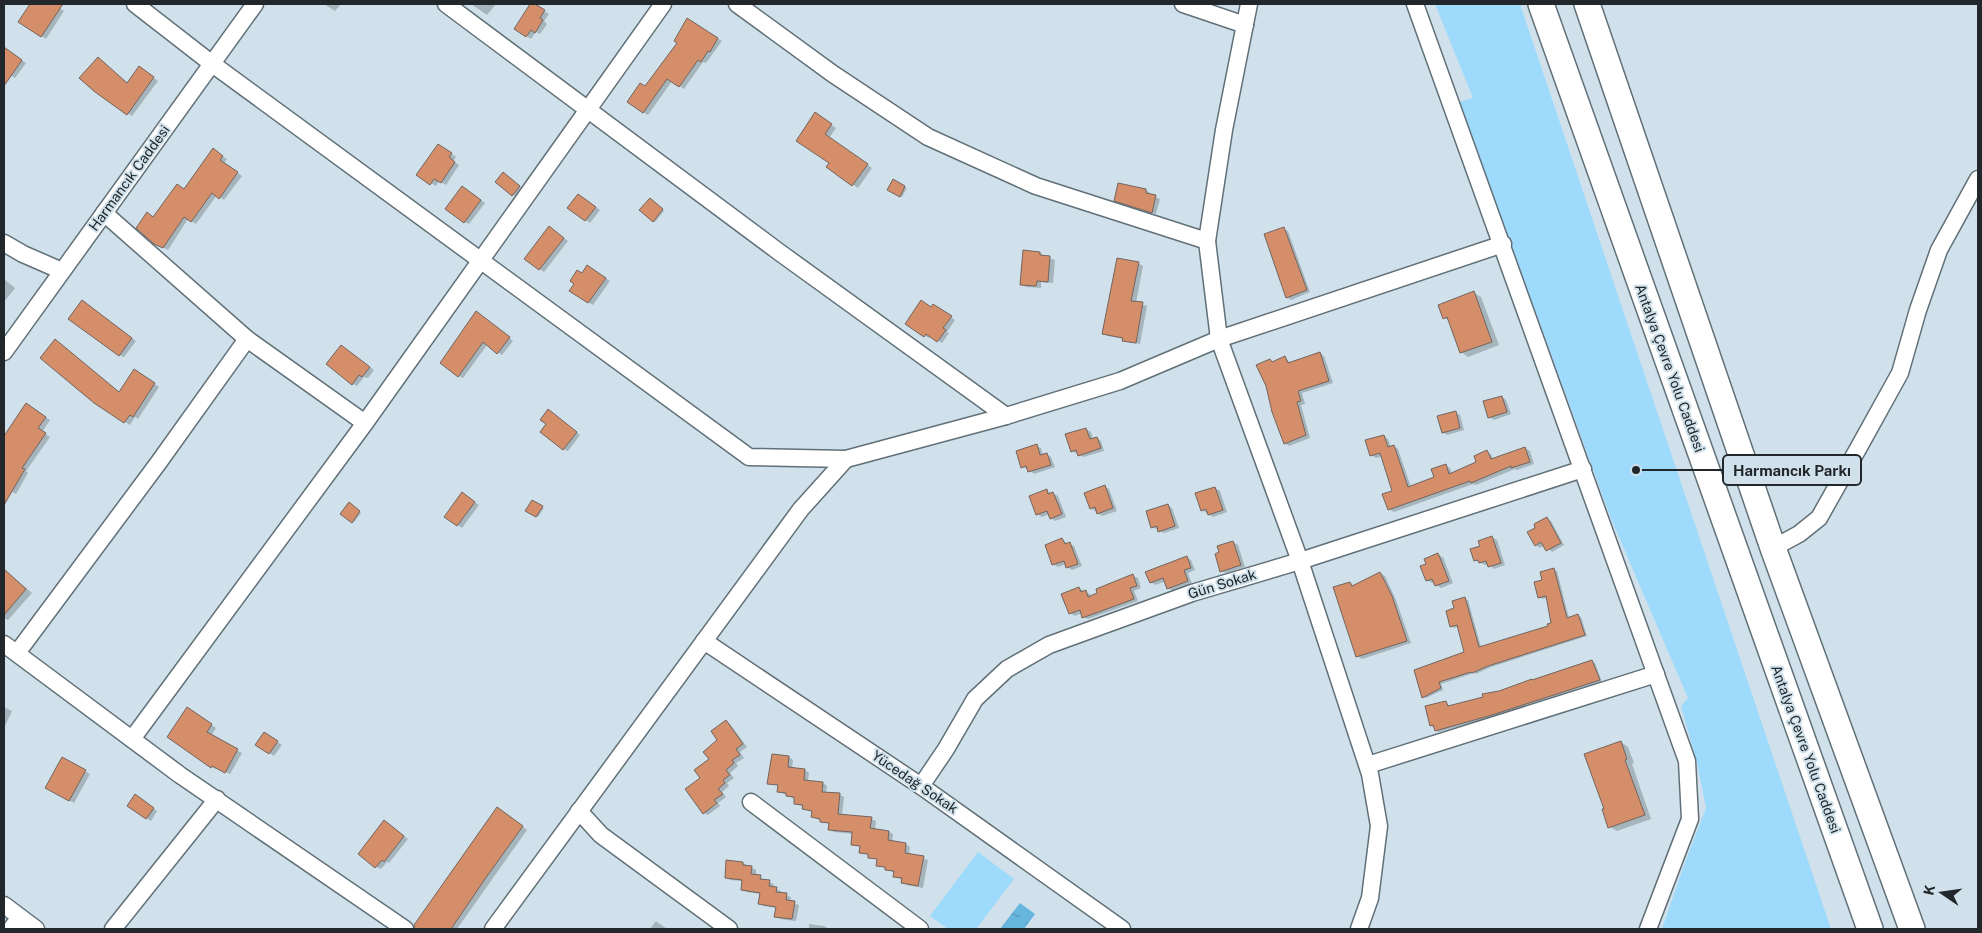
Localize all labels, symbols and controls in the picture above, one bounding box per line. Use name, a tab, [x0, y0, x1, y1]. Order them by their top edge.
street label: Harmancık Caddesi	[85, 122, 173, 234]
street label: Antalya Çevre Yolu Caddesi	[1632, 282, 1708, 454]
callout: Harmancık Parkı	[1723, 455, 1861, 485]
text: Harmancık Parkı	[1733, 462, 1851, 479]
street label: Gün Sokak	[1186, 566, 1258, 602]
street label: Antalya Çevre Yolu Caddesi	[1768, 663, 1844, 835]
street label: Yücedağ Sokak	[869, 747, 961, 817]
north arrow	[1917, 868, 1967, 918]
text: K	[1920, 883, 1938, 897]

